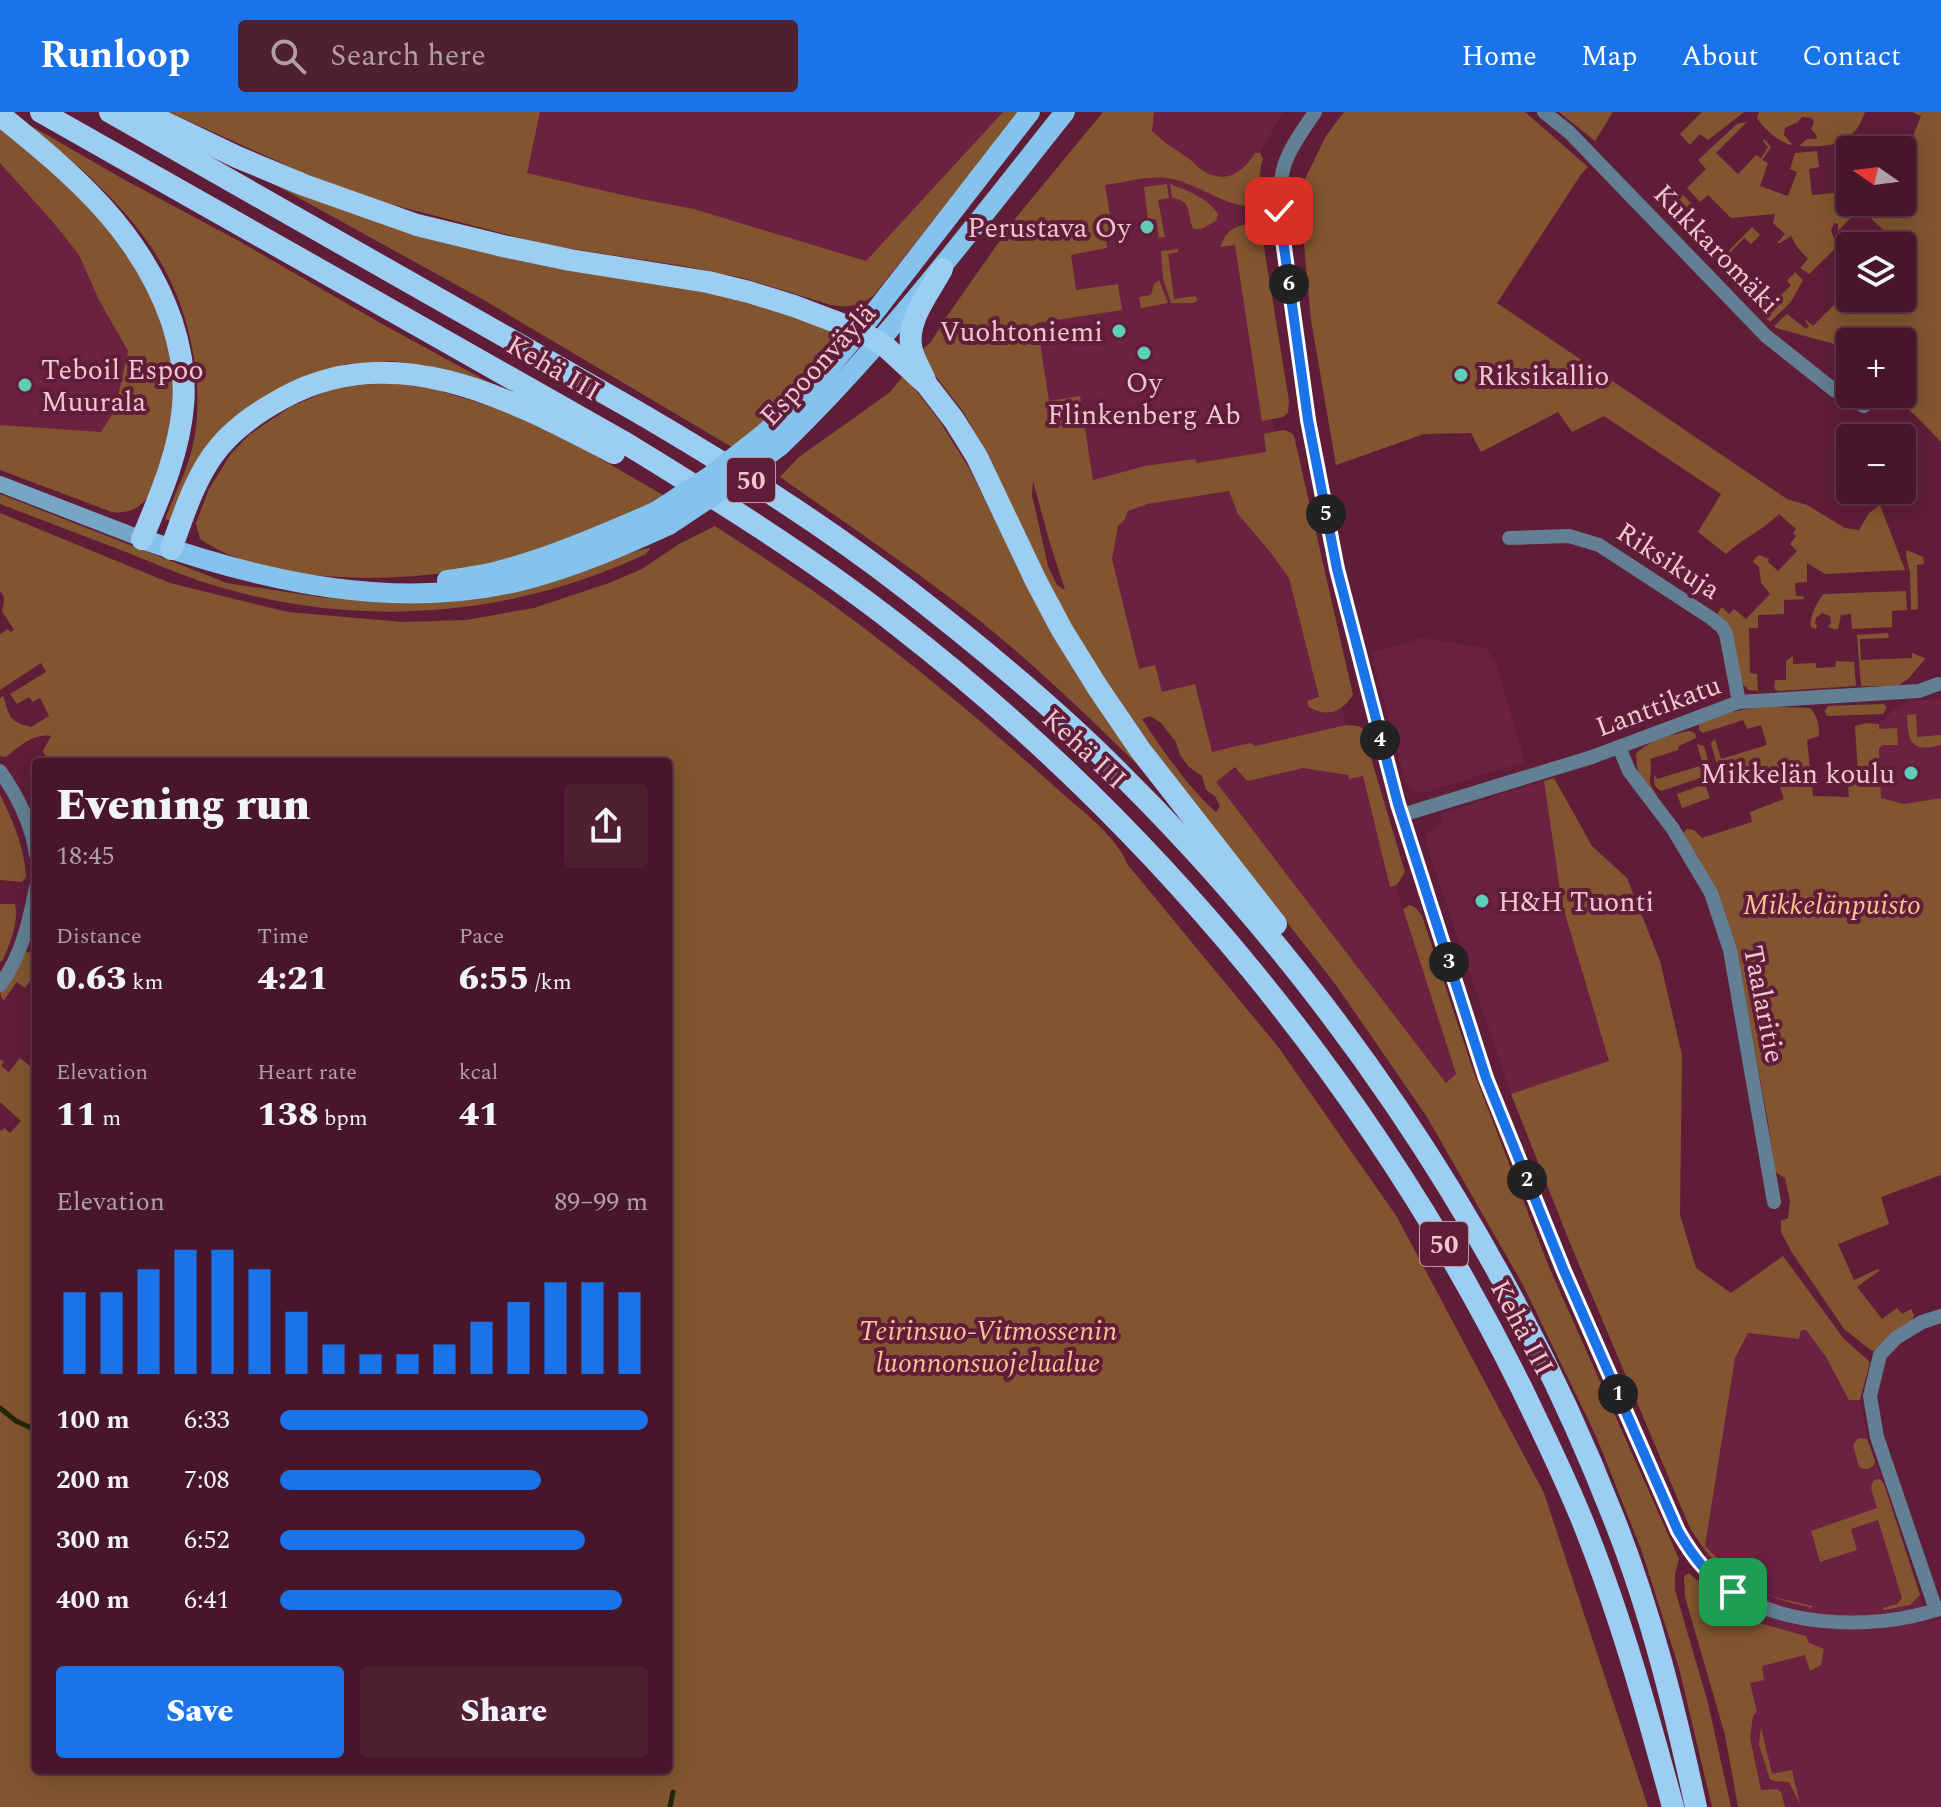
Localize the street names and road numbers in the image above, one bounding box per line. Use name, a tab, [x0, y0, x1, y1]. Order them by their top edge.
street label: Kukkaromäki	[1643, 174, 1789, 324]
street label: Espoonväylä	[749, 293, 887, 436]
street label: Kehä III	[498, 324, 608, 413]
road number: 50	[727, 458, 775, 502]
street label: Riksikuja	[1608, 511, 1729, 611]
street label: Lanttikatu	[1590, 664, 1727, 749]
street label: Kehä III	[1032, 698, 1136, 800]
street label: Taalaritie	[1731, 942, 1796, 1067]
road number: 50	[1420, 1222, 1468, 1266]
street label: Kehä III	[1479, 1272, 1565, 1383]

